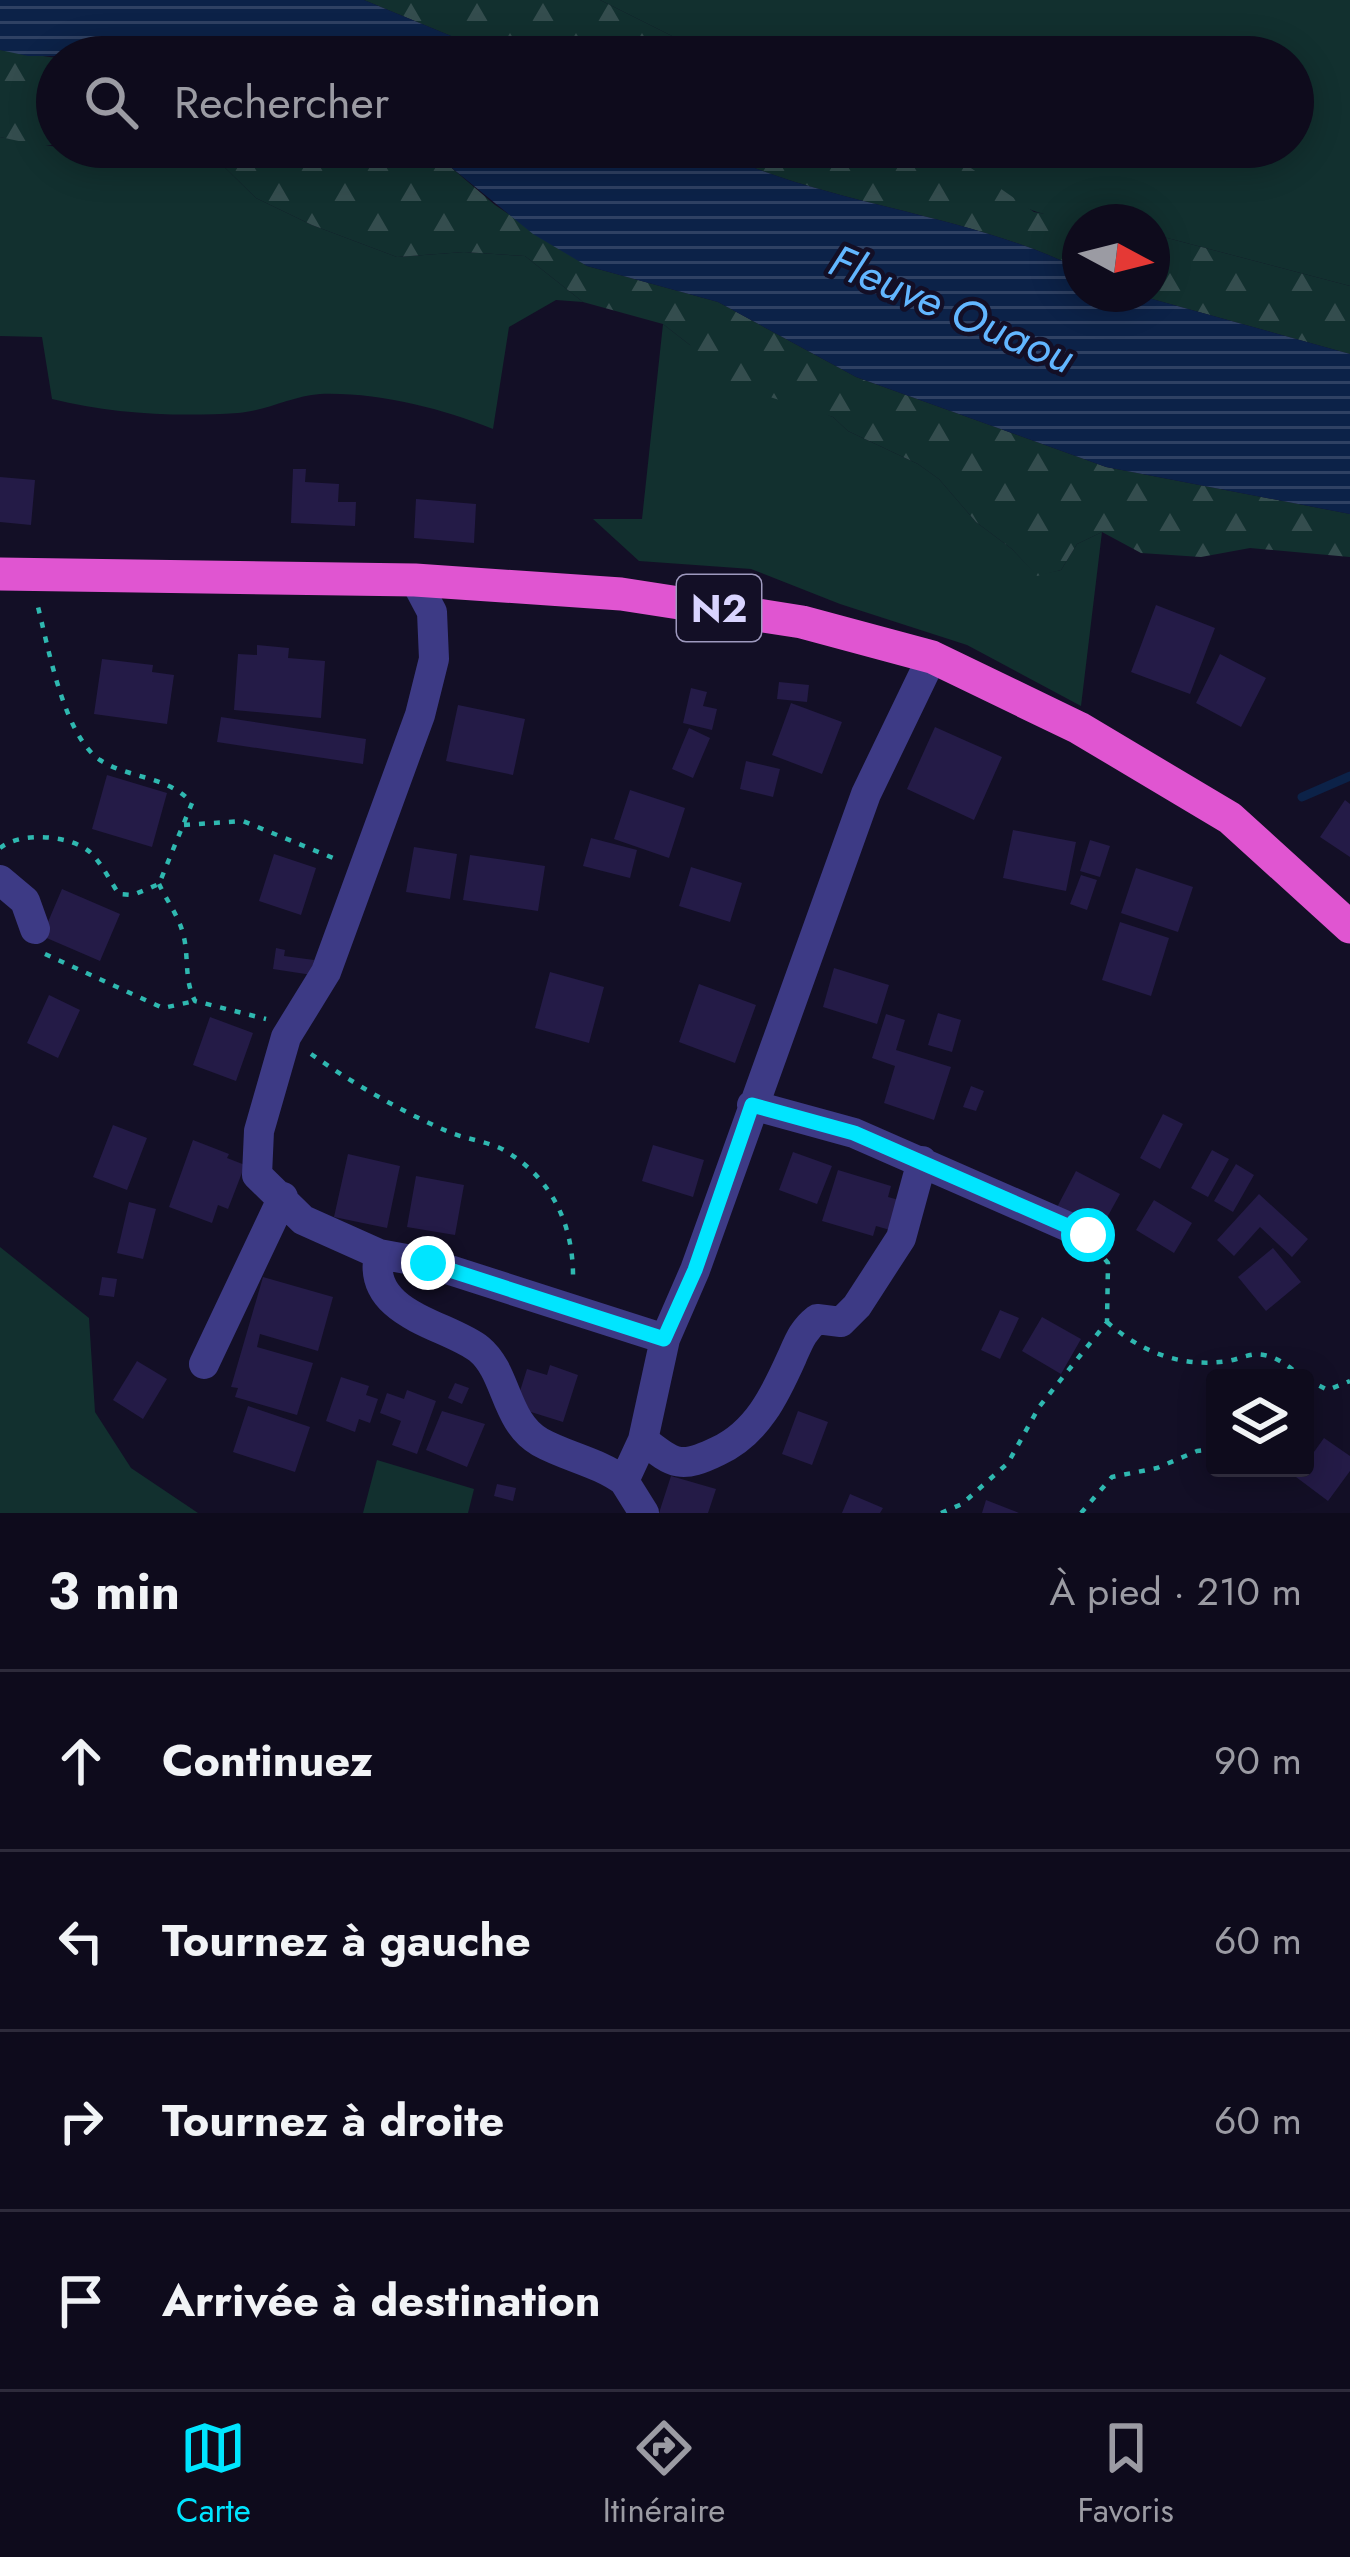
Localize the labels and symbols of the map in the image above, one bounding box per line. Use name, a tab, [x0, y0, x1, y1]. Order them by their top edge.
north arrow	[1062, 204, 1170, 312]
water label: Fleuve Ouaou	[819, 228, 1085, 390]
road number: N2	[677, 575, 761, 641]
route start	[1061, 1208, 1115, 1262]
route end	[401, 1236, 455, 1290]

